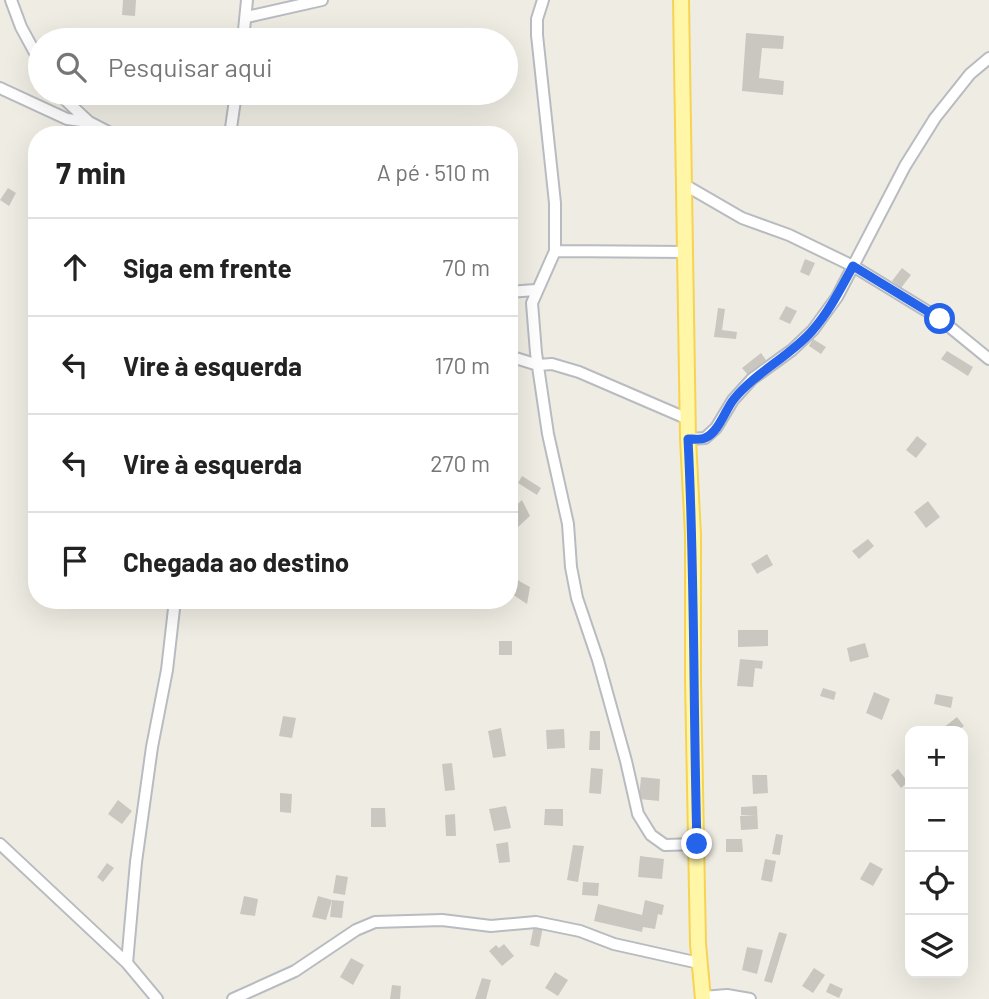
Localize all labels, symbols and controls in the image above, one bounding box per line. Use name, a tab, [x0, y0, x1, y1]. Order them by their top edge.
search box	[28, 28, 518, 105]
icon: search	[52, 48, 90, 86]
text: Pesquisar aqui	[108, 51, 273, 82]
text: 7 min	[56, 154, 126, 190]
text: A pé · 510 m	[377, 158, 490, 186]
icon: ahead	[56, 248, 94, 286]
text: Siga em frente	[123, 252, 292, 283]
text: 70 m	[443, 253, 490, 281]
route start	[924, 303, 955, 334]
icon: left	[56, 346, 94, 384]
text: Vire à esquerda	[123, 350, 302, 381]
text: 170 m	[434, 351, 490, 379]
icon: left	[56, 444, 94, 482]
text: Vire à esquerda	[123, 448, 302, 479]
text: 270 m	[430, 449, 490, 477]
icon: arrive	[56, 542, 94, 580]
text: Chegada ao destino	[123, 546, 349, 577]
map controls	[905, 726, 968, 978]
button: +	[905, 726, 968, 789]
button: −	[905, 789, 968, 852]
route end	[681, 828, 712, 859]
button: locate	[905, 852, 968, 915]
button: layers	[905, 915, 968, 978]

